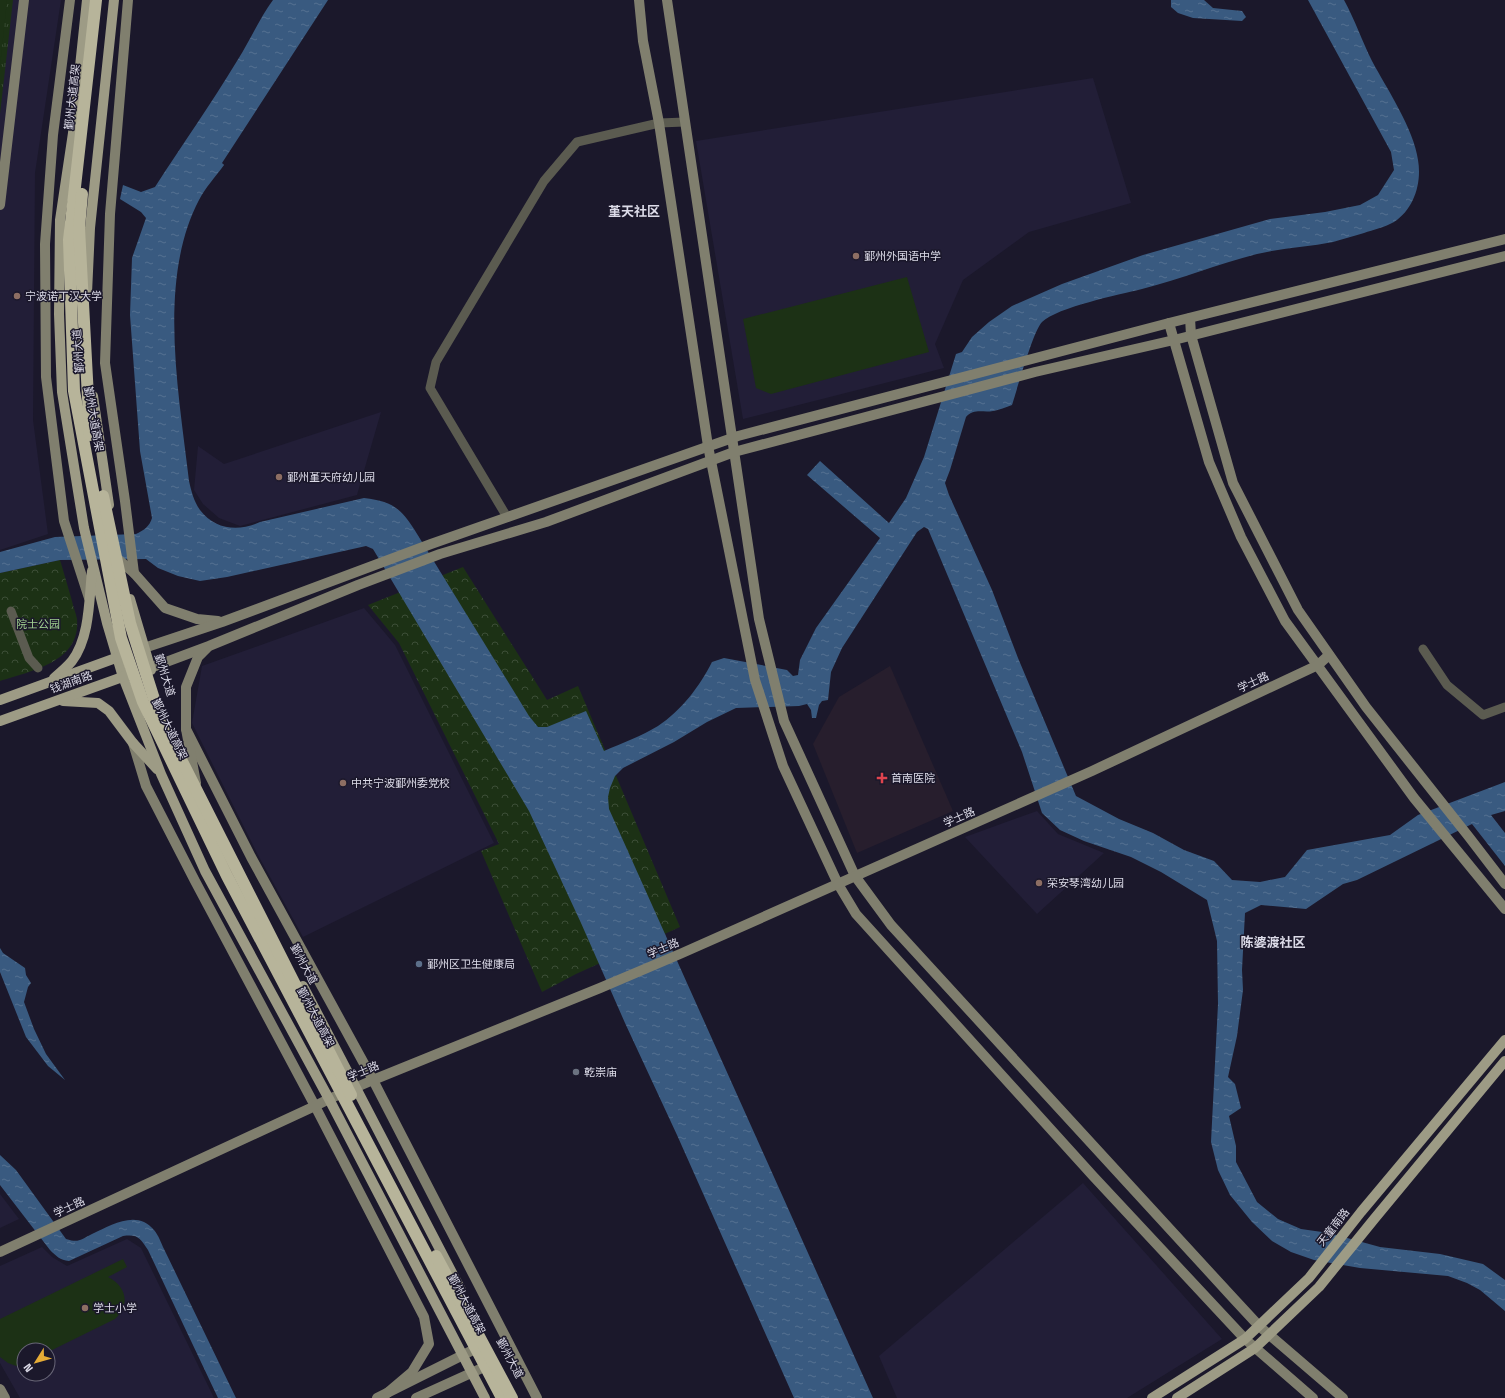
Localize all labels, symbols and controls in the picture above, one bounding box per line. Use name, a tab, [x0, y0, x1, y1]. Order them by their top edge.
street label: 鄞州大道高架	[62, 63, 82, 131]
district label: 堇天社区	[608, 203, 660, 220]
place label: 鄞州外国语中学	[864, 249, 941, 263]
marker: 鄞州外国语中学	[851, 251, 861, 261]
place label: 宁波诺丁汉大学	[25, 289, 102, 303]
marker: 宁波诺丁汉大学	[12, 291, 22, 301]
street label: 鄞州大道	[69, 329, 87, 373]
street label: 鄞州大道高架	[81, 385, 107, 453]
place label: 鄞州堇天府幼儿园	[287, 470, 375, 484]
marker: 鄞州堇天府幼儿园	[274, 472, 284, 482]
park label: 院士公园	[16, 617, 60, 631]
street label: 鄞州大道	[152, 652, 178, 698]
street label: 钱湖南路	[48, 668, 94, 696]
street label: 学士路	[1235, 669, 1271, 695]
street label: 鄞州大道高架	[149, 696, 191, 762]
place label: 首南医院	[891, 771, 935, 785]
marker: 首南医院	[876, 772, 888, 784]
place label: 中共宁波鄞州委党校	[351, 776, 450, 790]
marker: 中共宁波鄞州委党校	[338, 778, 348, 788]
street label: 学士路	[941, 804, 977, 830]
place label: 荣安琴湾幼儿园	[1047, 876, 1124, 890]
marker: 荣安琴湾幼儿园	[1034, 878, 1044, 888]
district label: 陈婆渡社区	[1240, 934, 1306, 951]
street label: 学士路	[645, 935, 681, 961]
street label: 鄞州大道	[287, 941, 321, 987]
place label: 鄞州区卫生健康局	[427, 957, 515, 971]
marker: 鄞州区卫生健康局	[414, 959, 424, 969]
street label: 鄞州大道高架	[294, 985, 338, 1049]
street label: 学士路	[345, 1058, 381, 1084]
place label: 乾崇庙	[584, 1065, 617, 1079]
marker: 乾崇庙	[571, 1067, 581, 1077]
street label: 学士路	[51, 1194, 87, 1220]
street label: 天童南路	[1314, 1205, 1352, 1249]
street label: 鄞州大道高架	[445, 1272, 489, 1336]
place label: 学士小学	[93, 1301, 137, 1315]
marker: 学士小学	[80, 1303, 90, 1313]
street label: 鄞州大道	[493, 1335, 527, 1381]
north arrow	[16, 1342, 56, 1382]
text: N	[20, 1361, 36, 1375]

